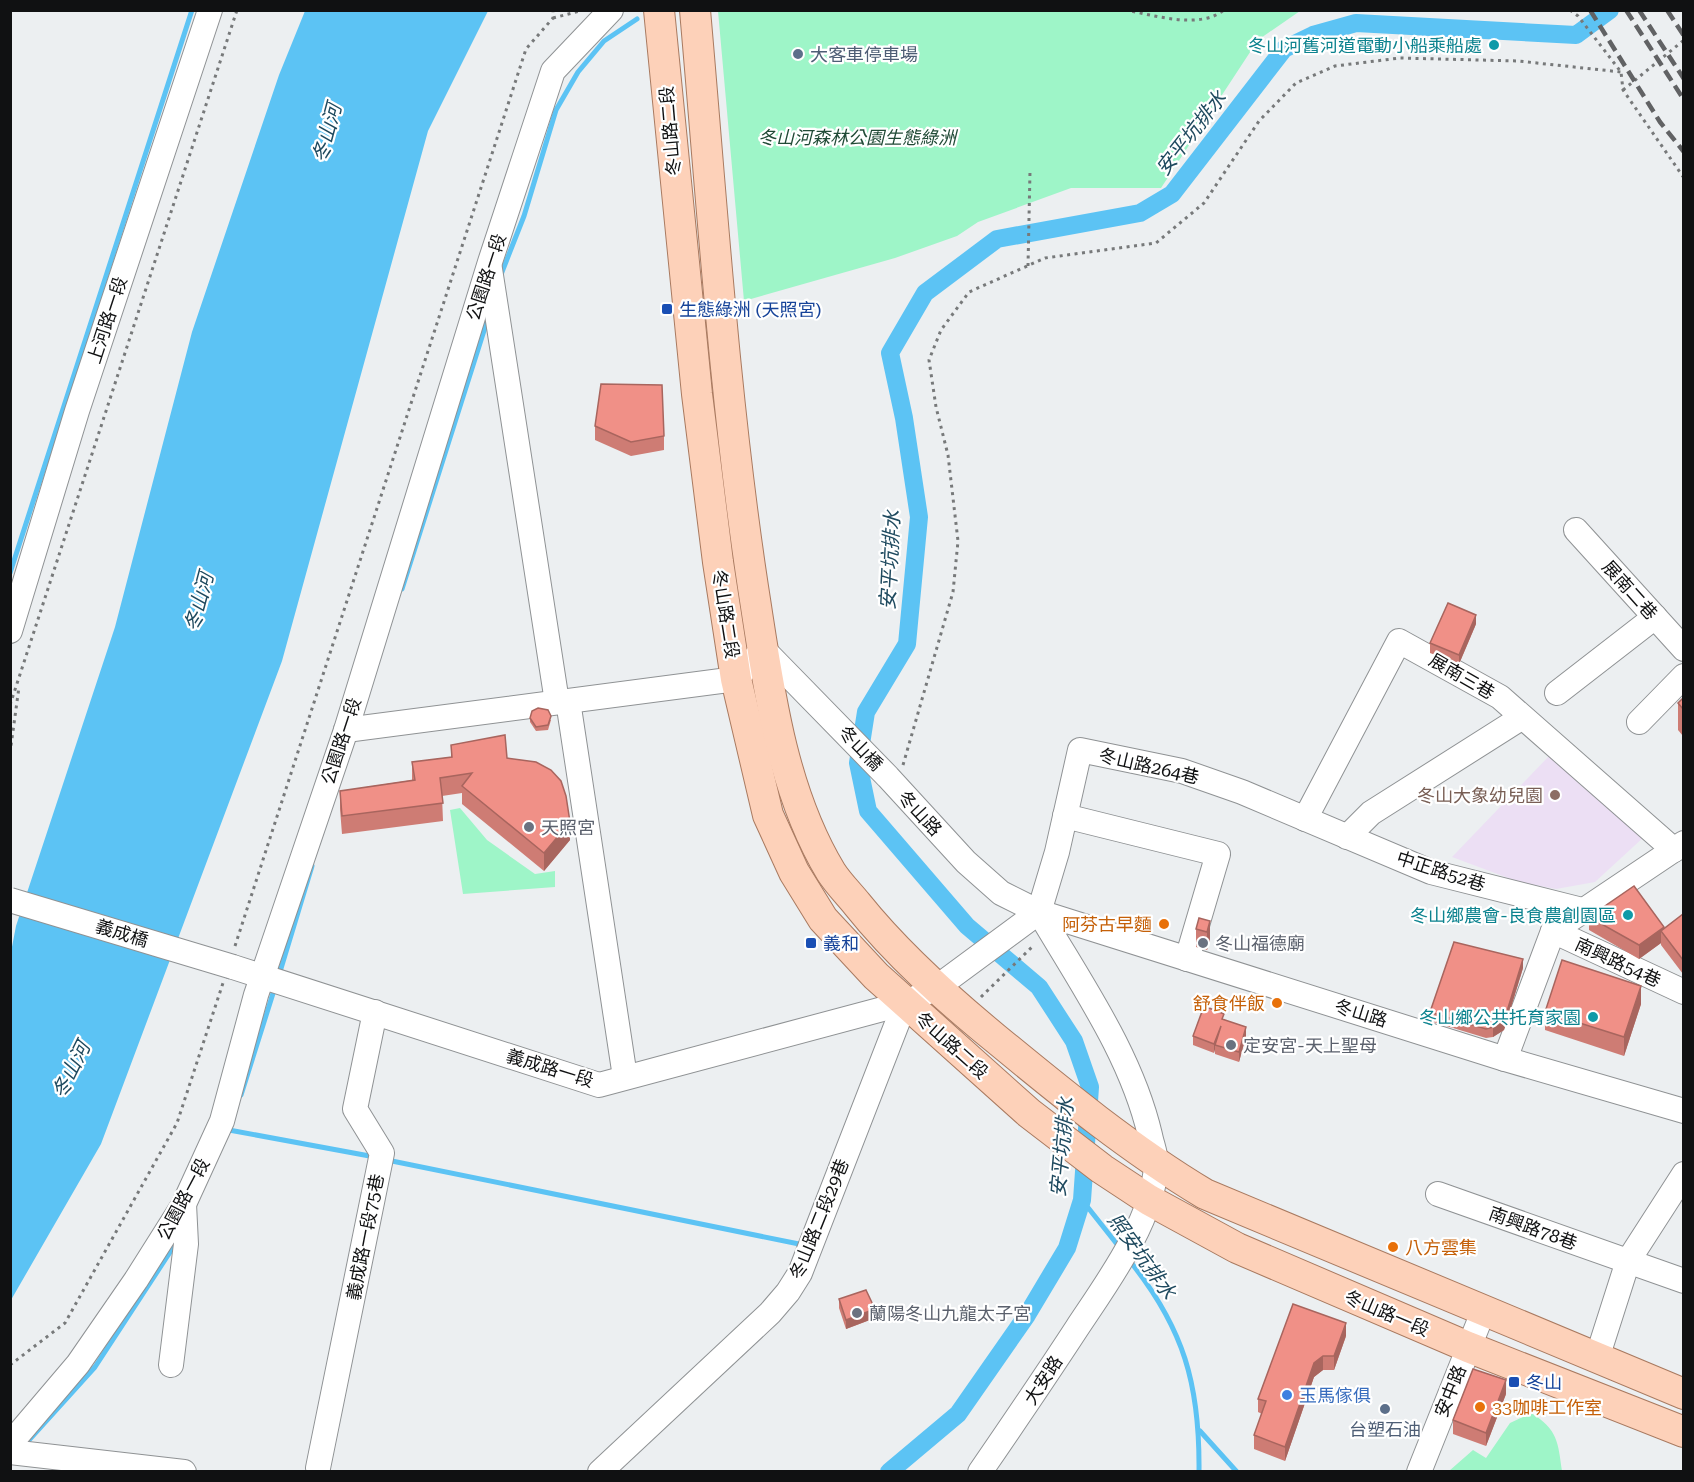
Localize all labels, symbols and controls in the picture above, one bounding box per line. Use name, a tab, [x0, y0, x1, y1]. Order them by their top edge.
place label: 冬山河舊河道電動小船乘船處	[1248, 35, 1482, 56]
marker: 冬山河舊河道電動小船乘船處	[1487, 38, 1501, 52]
place label: 大客車停車場	[810, 44, 918, 65]
marker: 大客車停車場	[791, 47, 805, 61]
street label: 冬山路二段	[656, 85, 684, 177]
water label: 安平坑排水	[1151, 85, 1232, 180]
water label: 冬山河	[308, 97, 347, 165]
park label: 冬山河森林公園生態綠洲	[758, 127, 959, 148]
street label: 公園路一段	[462, 231, 510, 323]
street label: 上河路一段	[83, 274, 131, 366]
place label: 生態綠洲 (天照宮)	[679, 299, 821, 320]
marker: 生態綠洲 (天照宮)	[660, 302, 674, 316]
water label: 安平坑排水	[875, 508, 905, 611]
street label: 展南二巷	[1598, 556, 1662, 624]
water label: 冬山河	[180, 566, 219, 634]
street label: 冬山路二段	[709, 568, 743, 660]
street label: 展南三巷	[1426, 649, 1498, 703]
street label: 公園路一段	[317, 695, 365, 787]
street label: 冬山橋	[835, 721, 887, 775]
street label: 冬山路264巷	[1097, 744, 1201, 788]
place label: 冬山大象幼兒園	[1417, 785, 1543, 806]
street label: 冬山路	[894, 786, 946, 840]
marker: 冬山大象幼兒園	[1548, 788, 1562, 802]
place label: 天照宮	[541, 817, 595, 838]
marker: 天照宮	[522, 820, 536, 834]
street label: 中正路52巷	[1394, 847, 1488, 895]
place label: 冬山鄉農會-良食農創園區	[1410, 905, 1616, 926]
marker: 冬山鄉農會-良食農創園區	[1621, 908, 1635, 922]
place label: 阿芬古早麵	[1062, 914, 1152, 935]
street label: 義成橋	[93, 915, 151, 951]
marker: 阿芬古早麵	[1157, 917, 1171, 931]
place label: 義和	[823, 933, 859, 954]
place label: 冬山福德廟	[1215, 933, 1305, 954]
street label: 南興路54巷	[1572, 933, 1664, 991]
marker: 義和	[804, 936, 818, 950]
marker: 冬山福德廟	[1196, 936, 1210, 950]
place label: 舒食伴飯	[1193, 993, 1265, 1014]
street label: 冬山路	[1332, 995, 1390, 1031]
marker: 舒食伴飯	[1270, 996, 1284, 1010]
street label: 冬山路二段	[912, 1007, 992, 1083]
place label: 冬山鄉公共托育家園	[1419, 1007, 1581, 1028]
marker: 冬山鄉公共托育家園	[1586, 1010, 1600, 1024]
water label: 冬山河	[47, 1034, 97, 1102]
place label: 定安宮-天上聖母	[1243, 1035, 1377, 1056]
marker: 定安宮-天上聖母	[1224, 1038, 1238, 1052]
street label: 義成路一段	[504, 1045, 596, 1091]
water label: 安平坑排水	[1046, 1095, 1078, 1198]
street label: 公園路一段	[153, 1154, 213, 1244]
street label: 冬山路二段29巷	[785, 1156, 853, 1282]
street label: 義成路一段75巷	[342, 1172, 388, 1302]
street label: 南興路78巷	[1486, 1202, 1580, 1254]
water label: 照安坑排水	[1103, 1208, 1182, 1304]
place label: 八方雲集	[1405, 1237, 1477, 1258]
marker: 八方雲集	[1386, 1240, 1400, 1254]
street label: 冬山路一段	[1341, 1286, 1433, 1340]
place label: 蘭陽冬山九龍太子宮	[869, 1303, 1031, 1324]
marker: 蘭陽冬山九龍太子宮	[850, 1306, 864, 1320]
street label: 大安路	[1019, 1352, 1067, 1408]
street label: 安中路	[1430, 1362, 1470, 1420]
place label: 冬山	[1526, 1372, 1562, 1393]
marker: 冬山	[1507, 1375, 1521, 1389]
place label: 玉馬傢俱	[1299, 1385, 1371, 1406]
marker: 玉馬傢俱	[1280, 1388, 1294, 1402]
place label: 33咖啡工作室	[1492, 1397, 1602, 1418]
marker: 33咖啡工作室	[1473, 1400, 1487, 1414]
marker: 台塑石油	[1378, 1402, 1392, 1416]
place label: 台塑石油	[1349, 1419, 1421, 1440]

